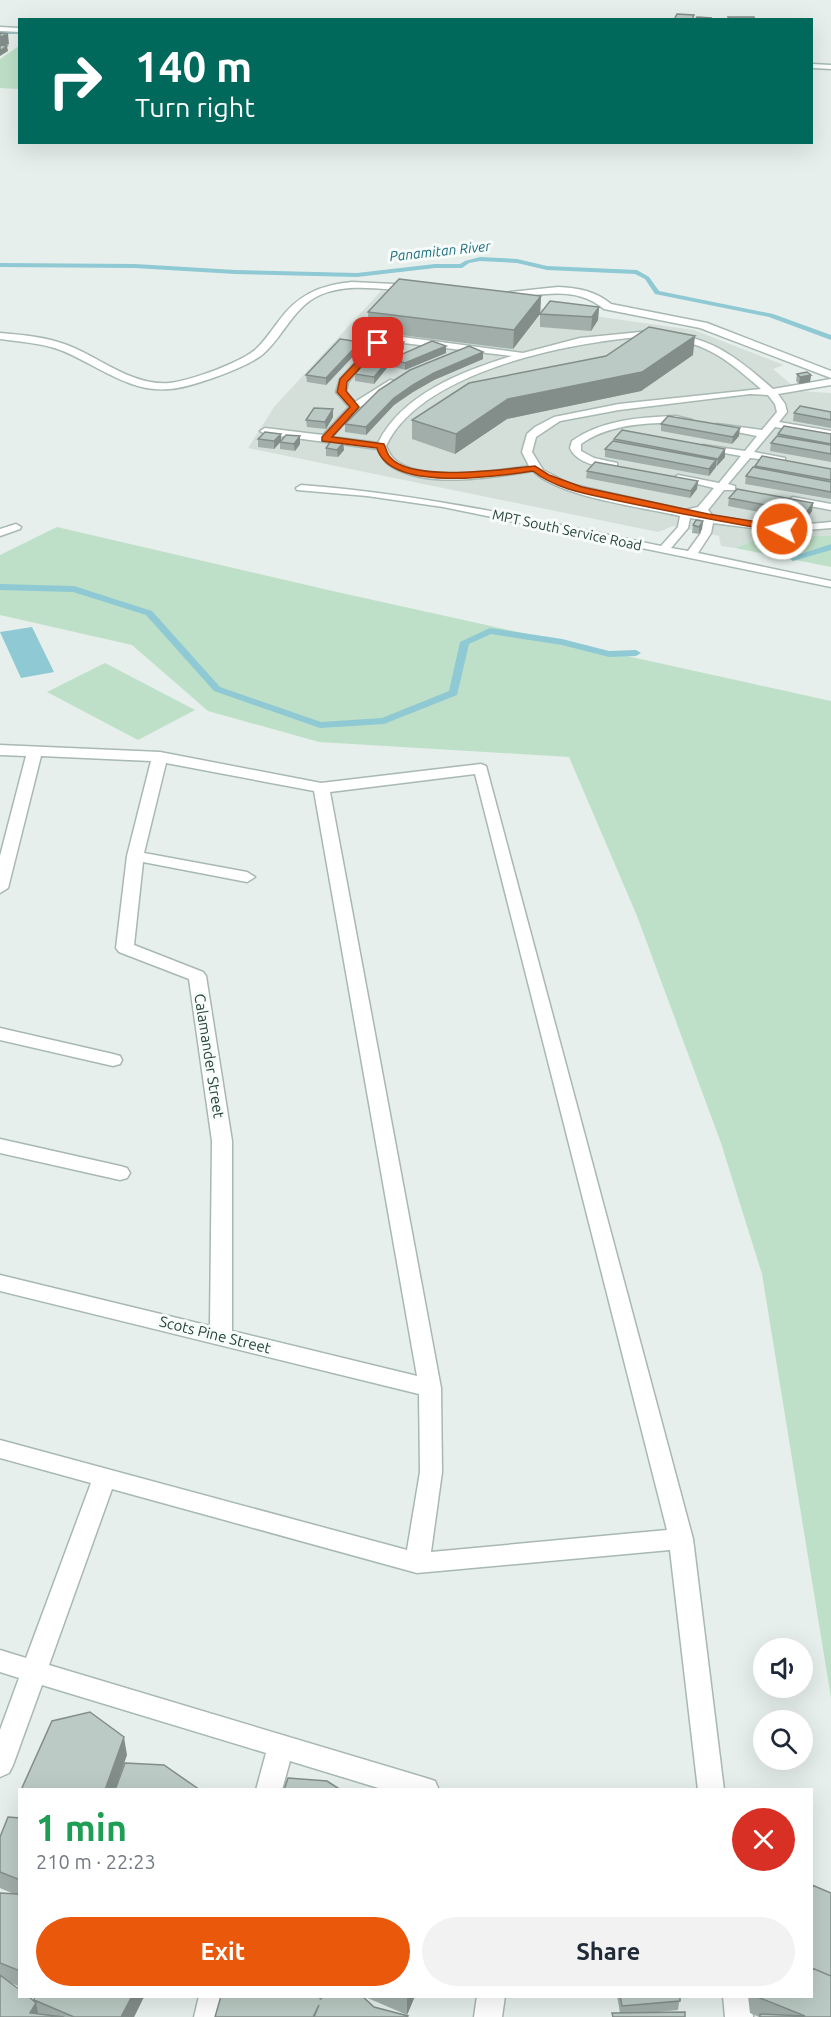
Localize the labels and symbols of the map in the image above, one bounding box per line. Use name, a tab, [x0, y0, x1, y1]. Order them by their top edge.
water label: Panamitan River	[389, 238, 492, 264]
pin	[352, 317, 403, 368]
position arrow	[750, 497, 814, 561]
street label: MPT South Service Road	[491, 506, 643, 554]
street label: Calamander Street	[191, 992, 228, 1120]
street label: Scots Pine Street	[158, 1312, 273, 1357]

